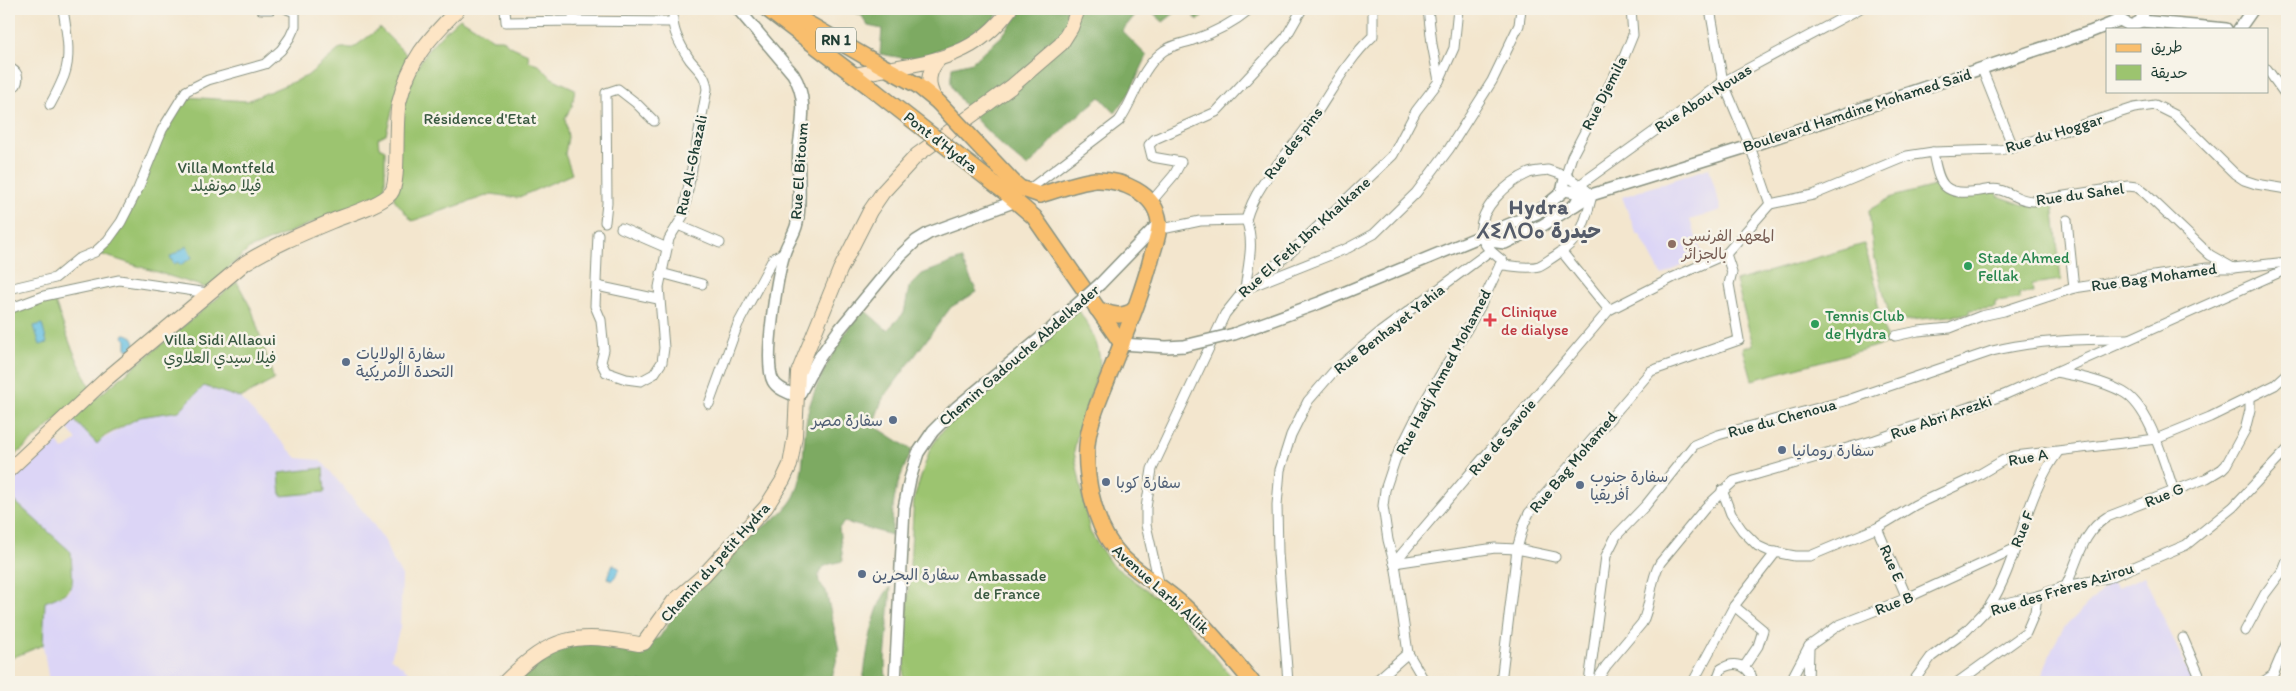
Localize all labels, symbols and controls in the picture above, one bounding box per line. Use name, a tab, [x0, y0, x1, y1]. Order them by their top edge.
road number: RN 1	[816, 28, 856, 52]
legend	[2106, 28, 2268, 92]
text: طريق	[2151, 38, 2183, 56]
street label: Rue Djemila	[1577, 53, 1631, 133]
street label: Rue Abou Nouas	[1651, 59, 1755, 137]
street label: Boulevard Hamdine Mohamed Saïd	[1740, 64, 1974, 156]
text: حديقة	[2151, 64, 2188, 82]
street label: Rue des pins	[1260, 103, 1326, 183]
street label: Pont d'Hydra	[900, 107, 982, 177]
park label: Résidence d'Etat	[423, 109, 537, 128]
street label: Rue du Hoggar	[2003, 109, 2106, 157]
street label: Rue Al-Ghazali	[671, 113, 711, 217]
street label: Rue El Bitoum	[786, 121, 812, 220]
park label: Villa Montfeld فيلا مونفيلد	[177, 158, 275, 196]
street label: Rue El Feth Ibn Khalkane	[1234, 172, 1374, 301]
street label: Rue du Sahel	[2035, 178, 2126, 210]
district label: Hydra ⵃⵉⴷⵔⴰ حيدرة	[1476, 194, 1601, 244]
place label: المعهد الفرنسي بالجزائر	[1680, 226, 1774, 263]
marker: المعهد الفرنسي بالجزائر	[1666, 238, 1678, 250]
place label: Stade Ahmed Fellak	[1978, 248, 2070, 285]
street label: Rue Bag Mohamed	[2090, 259, 2218, 295]
marker: Stade Ahmed Fellak	[1962, 260, 1974, 272]
street label: Chemin Gadouche Abdelkader	[935, 280, 1104, 430]
street label: Rue Benhayet Yahia	[1330, 280, 1448, 378]
street label: Rue Hadj Ahmed Mohamed	[1391, 286, 1495, 458]
place label: Clinique de dialyse	[1501, 302, 1569, 339]
place label: Tennis Club de Hydra	[1825, 306, 1905, 343]
marker: Clinique de dialyse	[1483, 313, 1497, 327]
marker: Tennis Club de Hydra	[1809, 318, 1821, 330]
park label: Villa Sidi Allaoui فيلا سيدي العلاوي	[164, 330, 276, 369]
place label: سفارة الولايات التحدة الأمريكية	[356, 344, 454, 381]
marker: سفارة الولايات التحدة الأمريكية	[340, 356, 352, 368]
street label: Rue Abri Arezki	[1888, 391, 1994, 443]
street label: Rue du Chenoua	[1726, 394, 1839, 442]
street label: Rue de Savoie	[1464, 395, 1540, 479]
street label: Rue Bag Mohamed	[1525, 407, 1621, 517]
place label: سفارة مصر	[809, 411, 883, 430]
marker: سفارة مصر	[887, 414, 899, 426]
place label: سفارة رومانيا	[1792, 441, 1874, 460]
marker: سفارة رومانيا	[1776, 444, 1788, 456]
street label: Rue A	[2007, 444, 2049, 470]
place label: سفارة جنوب أفريقيا	[1590, 467, 1668, 504]
place label: سفارة كوبا	[1116, 473, 1181, 493]
marker: سفارة كوبا	[1100, 476, 1112, 488]
marker: سفارة جنوب أفريقيا	[1574, 479, 1586, 491]
street label: Rue G	[2142, 479, 2186, 511]
street label: Chemin du petit Hydra	[656, 498, 774, 626]
street label: Rue F	[2006, 507, 2038, 550]
street label: Avenue Larbi Allik	[1109, 540, 1214, 638]
street label: Rue E	[1875, 542, 1909, 585]
street label: Rue des Frères Azirou	[1988, 558, 2136, 620]
place label: سفارة البحرين	[872, 565, 960, 584]
park label: Ambassade de France	[968, 566, 1047, 603]
marker: سفارة البحرين	[856, 568, 868, 580]
street label: Rue B	[1872, 587, 1916, 619]

